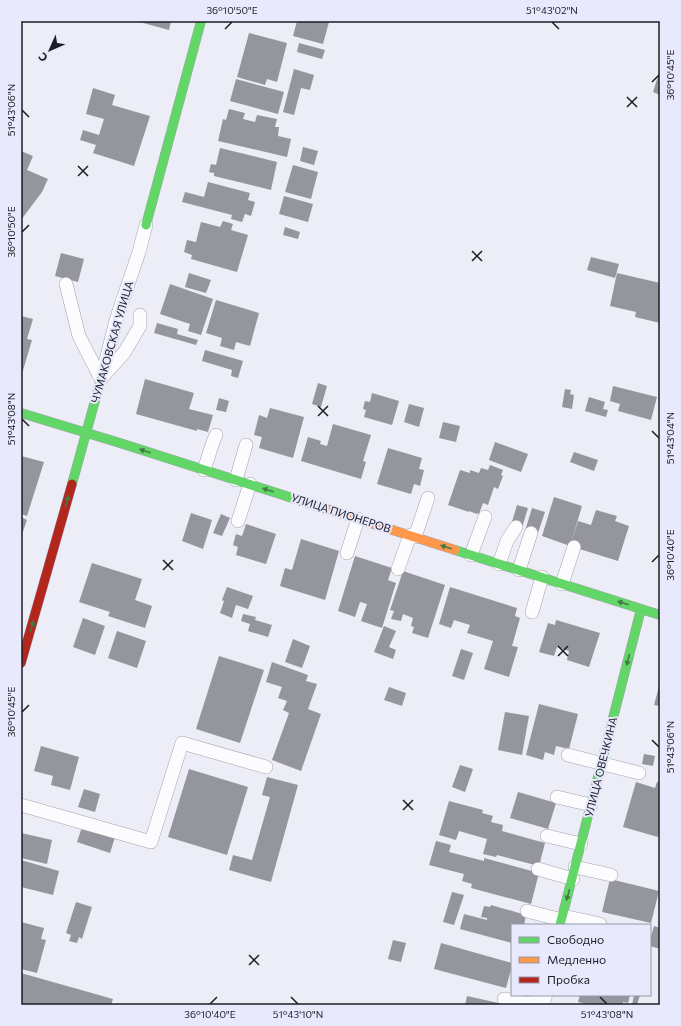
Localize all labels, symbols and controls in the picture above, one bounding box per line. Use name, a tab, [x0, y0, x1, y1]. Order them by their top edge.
text: 36°10'50"E	[206, 4, 258, 16]
text: 51°43'02"N	[526, 4, 578, 16]
north arrow	[30, 30, 70, 70]
text: С	[35, 50, 50, 65]
text: 36°10'45"E	[664, 50, 676, 100]
text: 51°43'06"N	[5, 84, 17, 136]
text: 36°10'50"E	[5, 206, 17, 258]
street label: ЧУМАКОВСКАЯ УЛИЦА	[88, 279, 135, 404]
text: 51°43'08"N	[5, 393, 17, 445]
text: 51°43'04"N	[664, 412, 676, 464]
one-way arrow	[138, 447, 150, 453]
one-way arrow	[262, 487, 274, 493]
street label: УЛИЦА ПИОНЕРОВ	[290, 490, 393, 535]
one-way arrow	[64, 495, 70, 507]
text: 36°10'40"E	[664, 529, 676, 581]
one-way arrow	[439, 543, 451, 549]
one-way arrow	[617, 600, 629, 606]
one-way arrow	[29, 620, 35, 632]
one-way arrow	[624, 654, 630, 666]
text: 36°10'45"E	[5, 687, 17, 737]
street label: УЛИЦА ОВЕЧКИНА	[582, 715, 619, 818]
text: 51°43'06"N	[664, 721, 676, 773]
one-way arrow	[565, 889, 571, 901]
legend	[511, 924, 651, 996]
text: Свободно	[547, 932, 604, 946]
text: Медленно	[547, 952, 606, 966]
text: Пробка	[547, 972, 590, 986]
text: 36°10'40"E	[184, 1008, 236, 1020]
text: 51°43'10"N	[273, 1008, 323, 1020]
text: 51°43'08"N	[581, 1008, 633, 1020]

